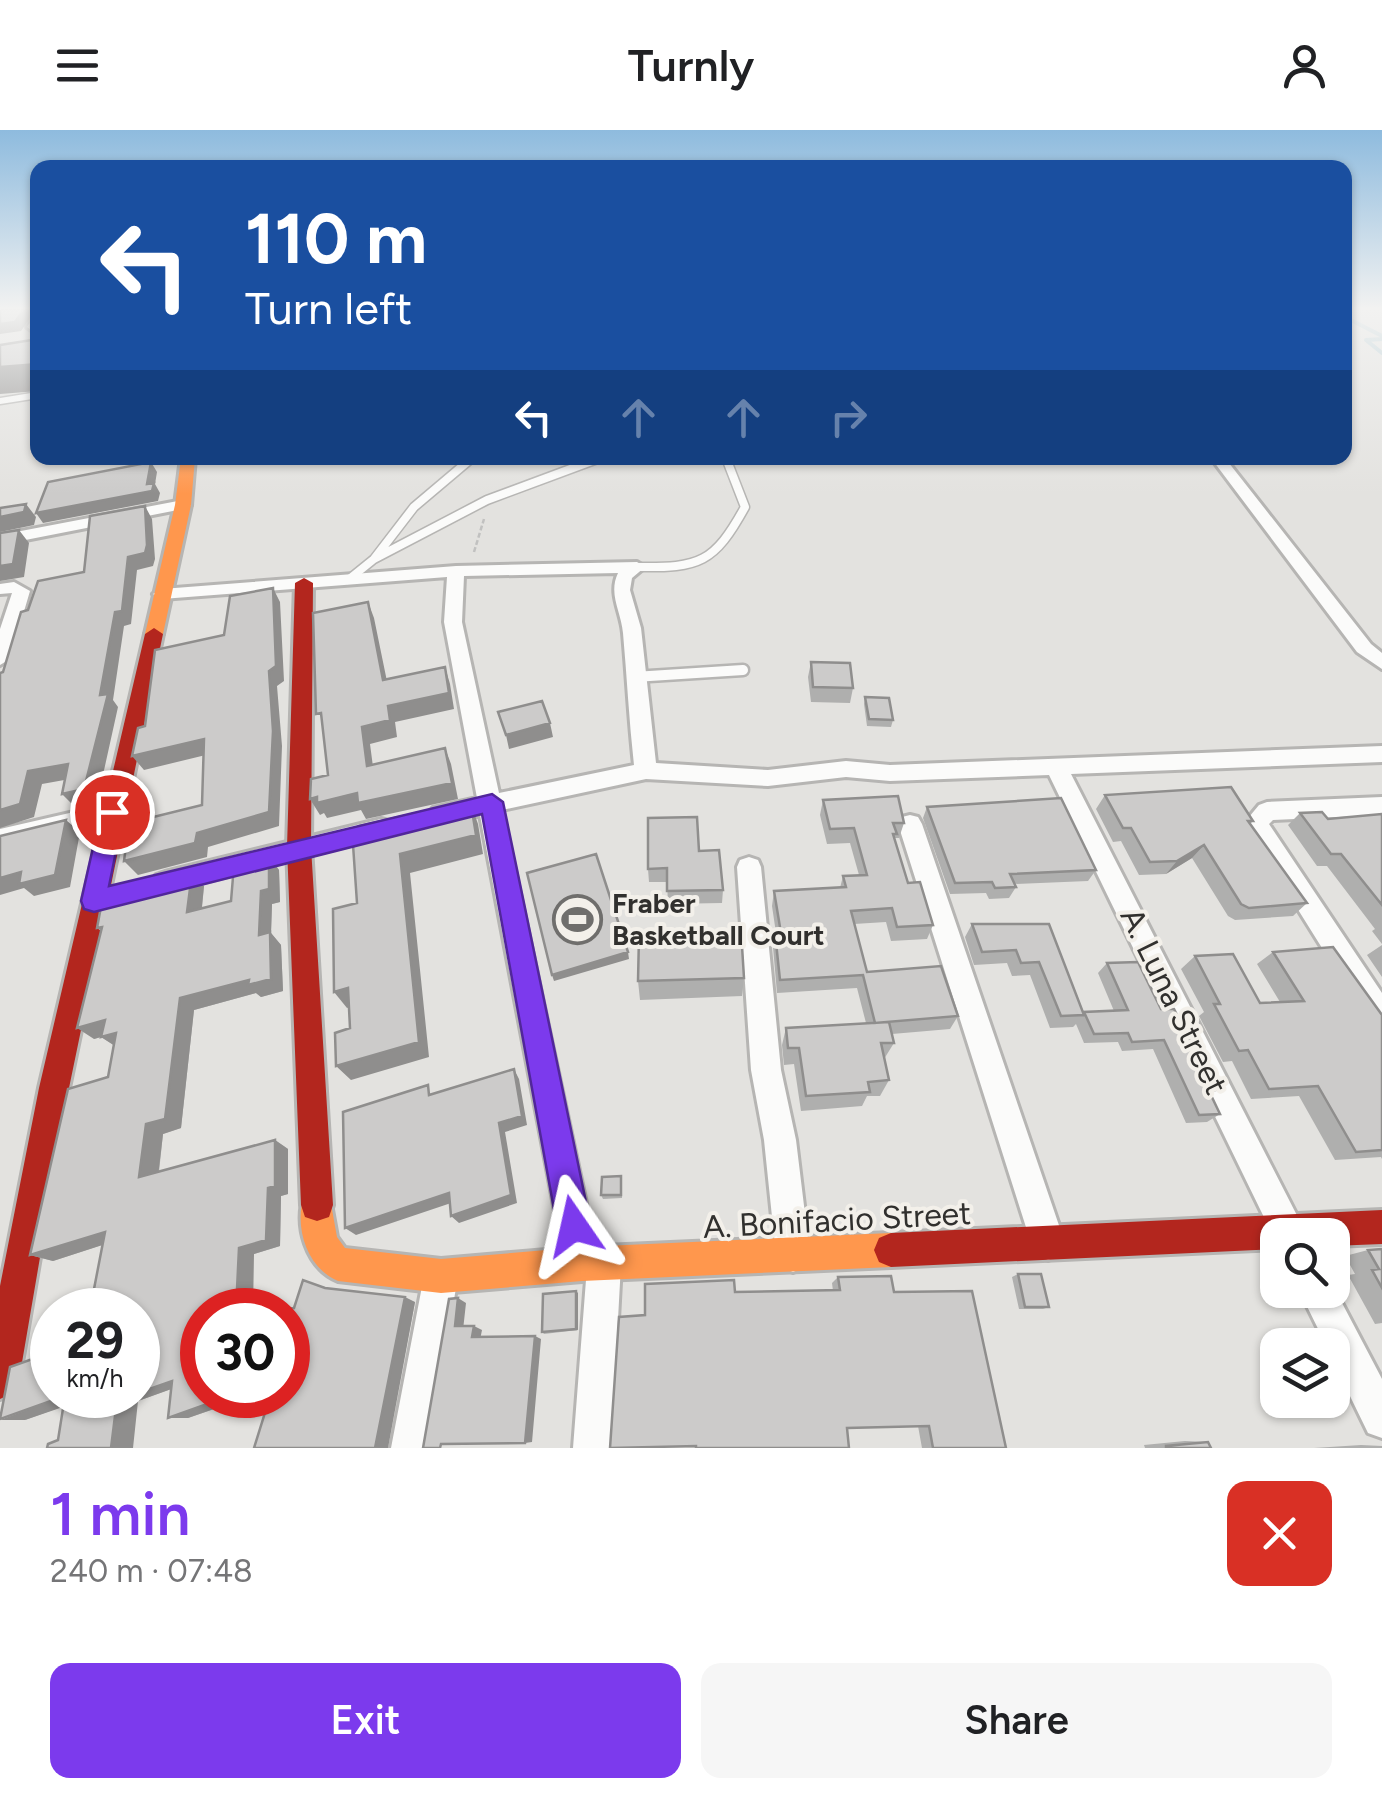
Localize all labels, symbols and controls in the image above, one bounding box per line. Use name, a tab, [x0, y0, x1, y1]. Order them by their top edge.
icon: menu	[50, 38, 105, 93]
text: Turnly	[628, 38, 754, 92]
icon: person	[1277, 38, 1332, 93]
text: 110 m	[245, 196, 427, 281]
icon: left	[80, 200, 210, 330]
text: Turn left	[245, 281, 412, 335]
icon: left	[506, 390, 561, 445]
icon: ahead	[611, 390, 666, 445]
icon: ahead	[716, 390, 771, 445]
icon: right	[821, 390, 876, 445]
pin	[70, 770, 155, 855]
icon: arrive	[85, 785, 140, 840]
place label: Fraber Basketball Court	[612, 886, 825, 952]
sports icon: Fraber Basketball Court	[551, 893, 603, 945]
street label: A. Luna Street	[1113, 902, 1235, 1100]
position arrow	[522, 1174, 626, 1278]
street label: A. Bonifacio Street	[702, 1194, 972, 1246]
map controls	[1260, 1218, 1350, 1418]
button: search	[1260, 1218, 1350, 1308]
speed limit sign: 30	[180, 1288, 310, 1418]
text: 29	[66, 1310, 124, 1371]
button: layers	[1260, 1328, 1350, 1418]
text: km/h	[66, 1363, 124, 1393]
text: 1 min	[50, 1478, 190, 1550]
button: close	[1227, 1481, 1332, 1586]
text: 240 m · 07:48	[50, 1552, 253, 1590]
button: Exit	[50, 1663, 681, 1778]
button: Share	[701, 1663, 1332, 1778]

